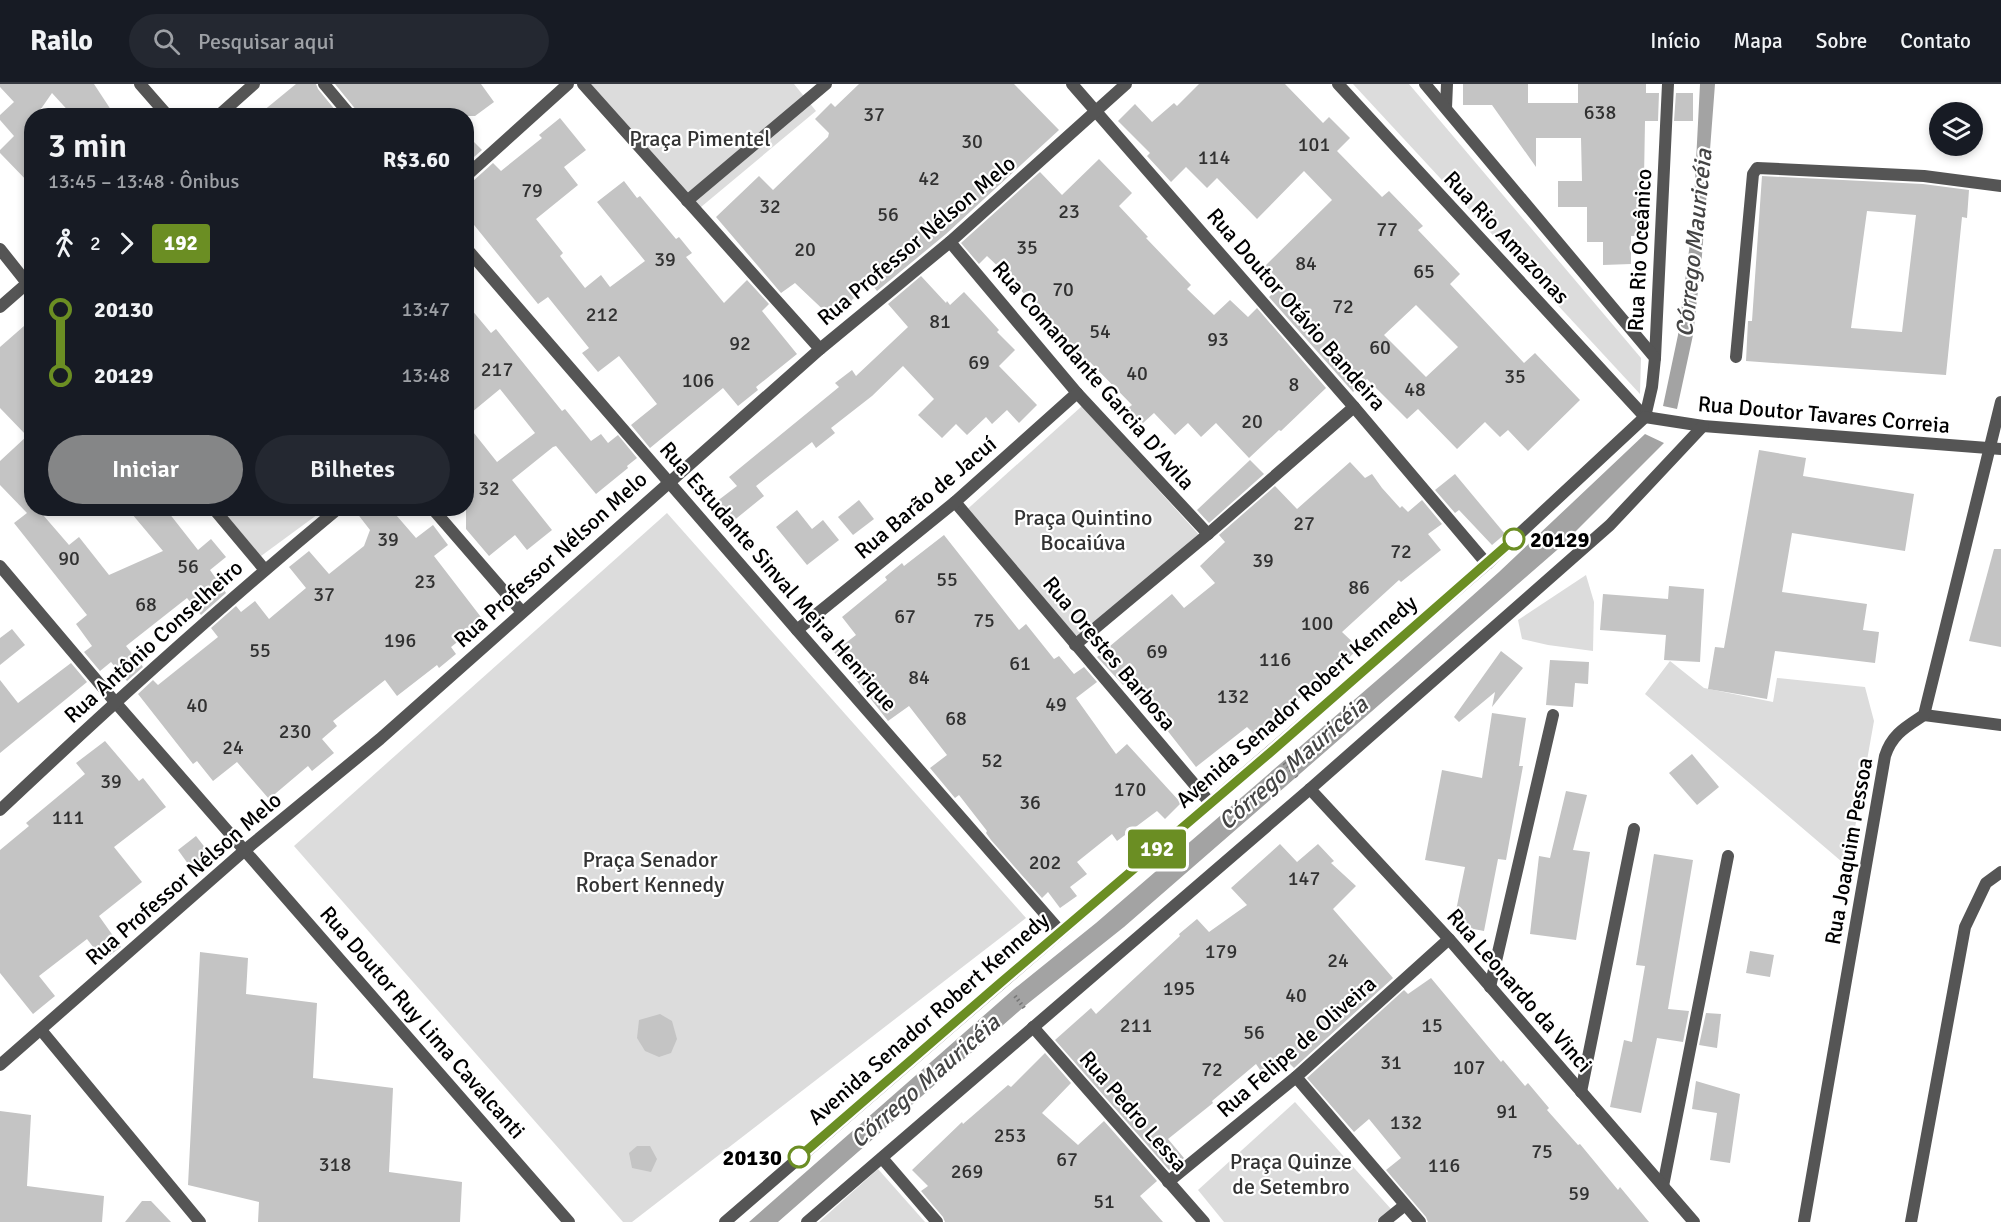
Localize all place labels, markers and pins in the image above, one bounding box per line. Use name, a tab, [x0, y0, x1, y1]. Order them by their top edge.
place label: 20129	[1530, 526, 1590, 553]
marker: 20129	[1503, 528, 1525, 550]
place label: 20130	[723, 1144, 782, 1171]
marker: 20130	[788, 1146, 810, 1168]

